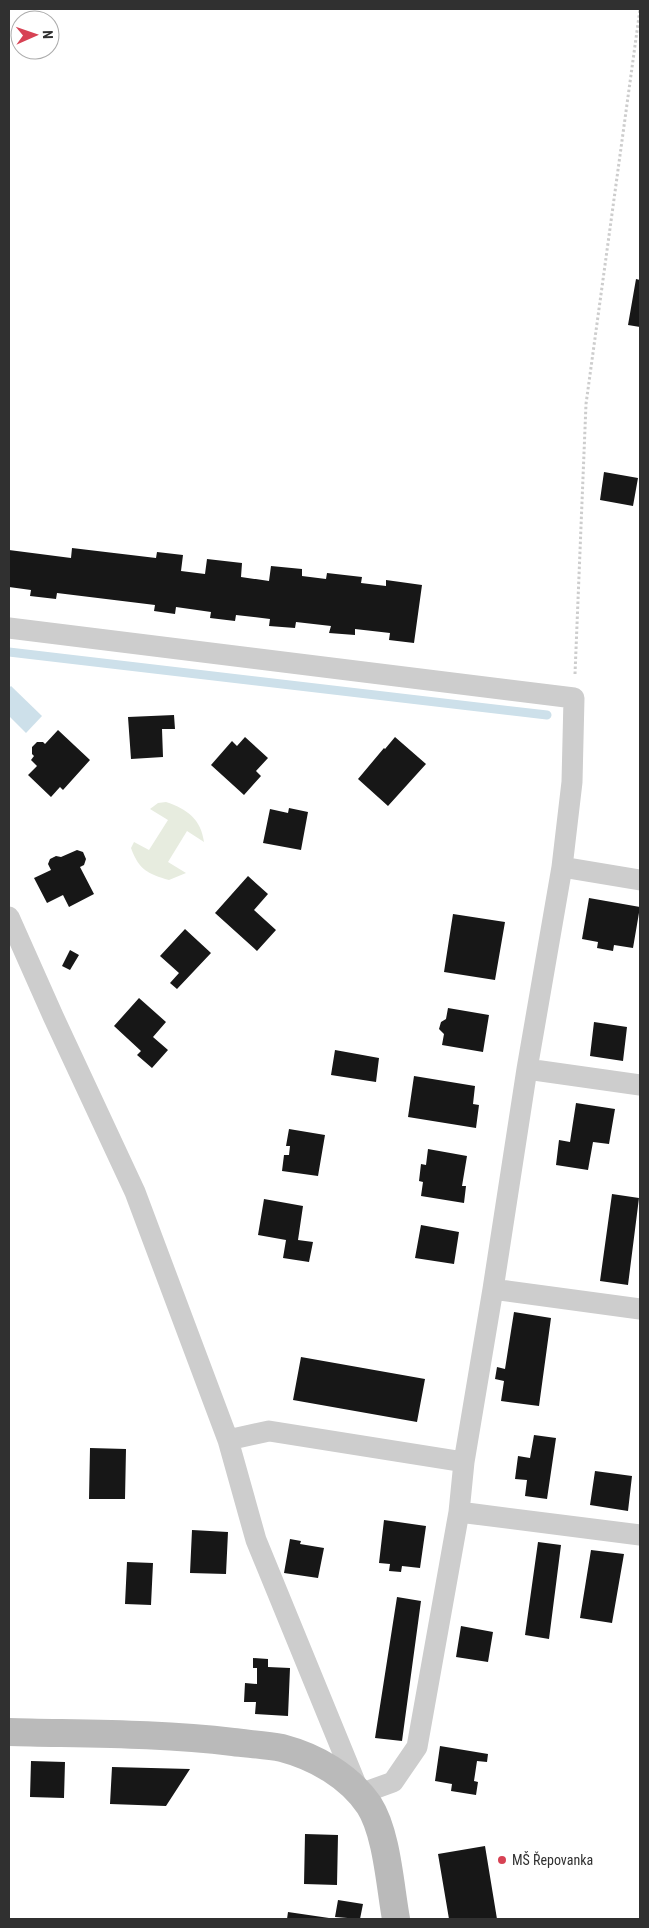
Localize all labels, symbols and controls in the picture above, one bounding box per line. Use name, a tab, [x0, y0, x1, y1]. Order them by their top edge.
north arrow	[10, 10, 60, 60]
text: N	[40, 30, 56, 39]
place label: MŠ Řepovanka	[512, 1851, 593, 1868]
marker: MŠ Řepovanka	[496, 1854, 508, 1866]

